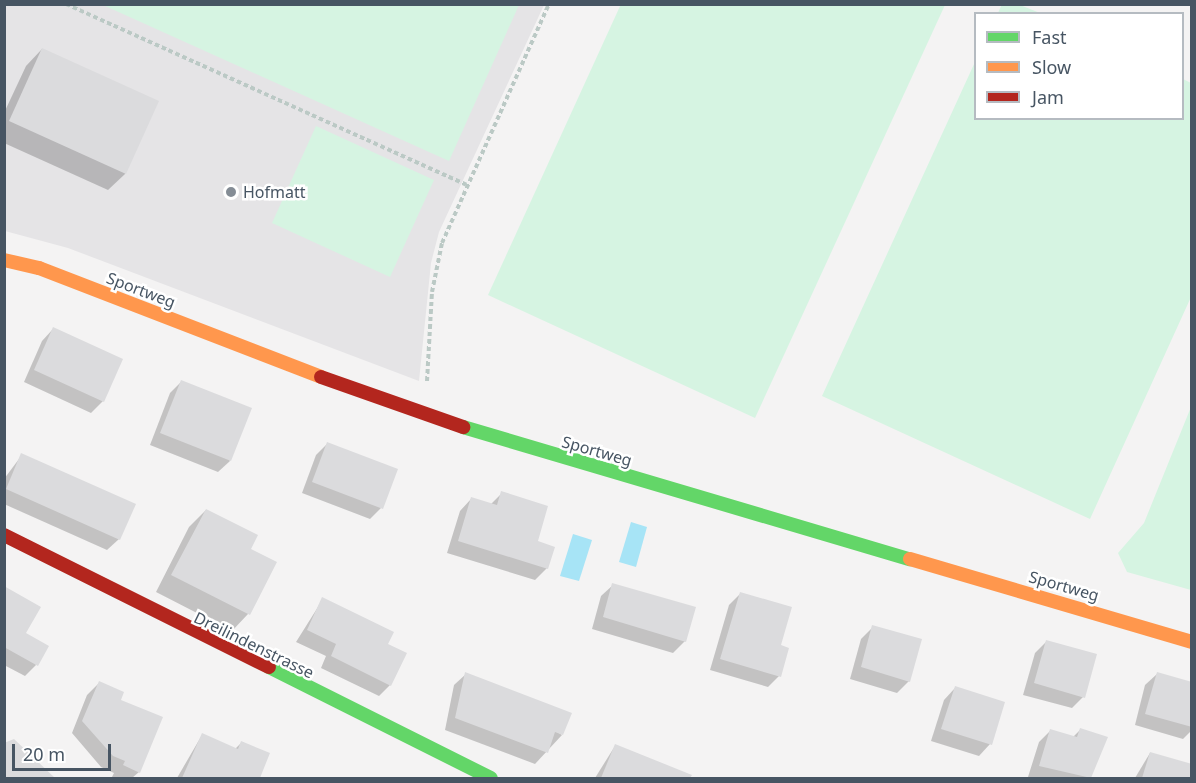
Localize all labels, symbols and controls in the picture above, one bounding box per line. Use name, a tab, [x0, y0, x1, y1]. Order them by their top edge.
legend	[974, 12, 1184, 120]
text: Fast	[1032, 25, 1067, 49]
text: Slow	[1032, 55, 1071, 79]
text: Jam	[1032, 85, 1064, 109]
place label: Hofmatt	[243, 182, 306, 202]
marker: Hofmatt	[224, 185, 238, 199]
street label: Sportweg	[104, 268, 178, 312]
street label: Sportweg	[560, 432, 634, 470]
street label: Sportweg	[1027, 567, 1101, 605]
street label: Dreilindenstrasse	[191, 608, 317, 682]
scale bar	[15, 732, 114, 770]
text: 20 m	[23, 742, 65, 766]

